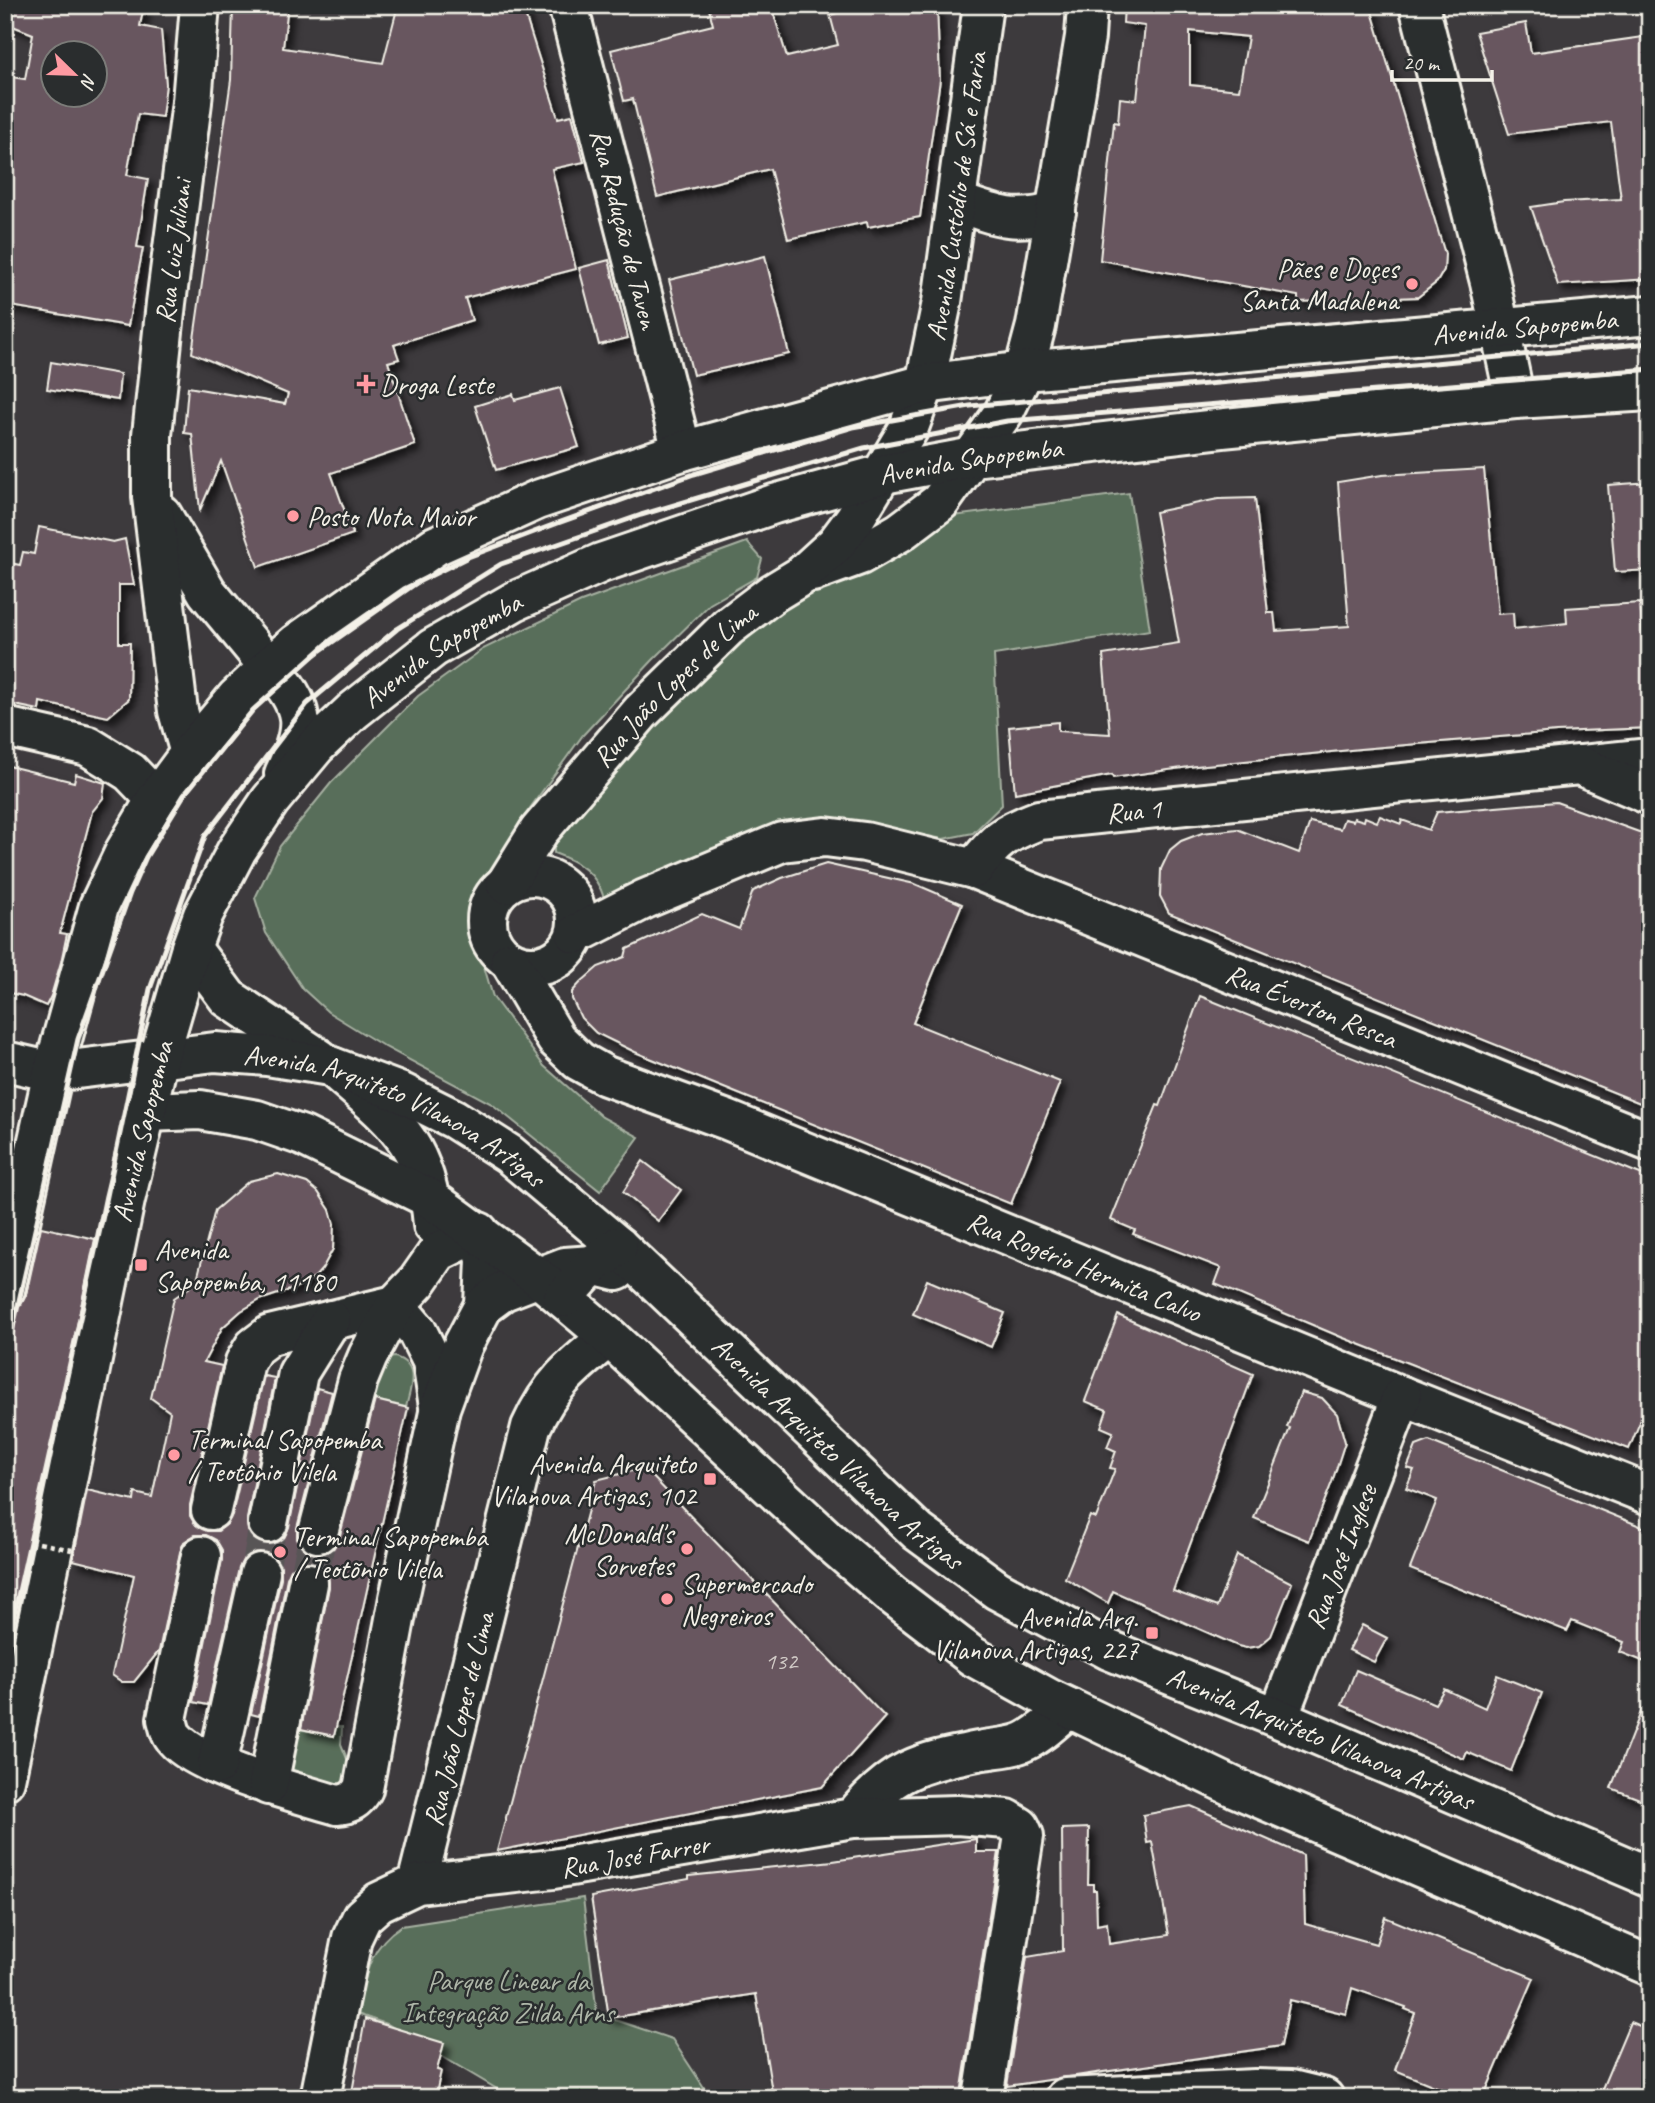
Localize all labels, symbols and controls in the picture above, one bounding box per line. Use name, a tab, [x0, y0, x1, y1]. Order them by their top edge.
north arrow	[38, 38, 108, 108]
scale bar	[1392, 38, 1492, 82]
street label: Avenida Custódio de Sá e Faria	[917, 48, 994, 343]
text: 20 m	[1403, 50, 1441, 76]
text: N	[74, 70, 102, 93]
street label: Rua Redução de Taven	[583, 125, 668, 334]
street label: Rua Luiz Juliani	[146, 174, 200, 325]
place label: Pães e Doçes Santa Madalena	[1240, 251, 1401, 318]
marker: Pães e Doçes Santa Madalena	[1404, 276, 1420, 292]
street label: Avenida Sapopemba	[1431, 300, 1620, 352]
place label: Droga Leste	[380, 367, 495, 402]
marker: Droga Leste	[358, 376, 374, 392]
street label: Avenida Sapopemba	[876, 429, 1066, 492]
place label: Posto Nota Maior	[307, 499, 478, 534]
marker: Posto Nota Maior	[285, 508, 301, 524]
street label: Avenida Sapopemba	[354, 583, 529, 715]
street label: Rua João Lopes de Lima	[584, 593, 765, 774]
street label: Rua 1	[1104, 790, 1164, 831]
street label: Rua Éverton Resca	[1221, 955, 1404, 1056]
street label: Avenida Sapopemba	[103, 1035, 181, 1225]
street label: Avenida Arquiteto Vilanova Artigas	[242, 1037, 554, 1196]
street label: Rua Rogério Hermita Calvo	[962, 1203, 1208, 1330]
place label: Avenida Sapopemba, 11180	[155, 1232, 338, 1299]
marker: Avenida Sapopemba, 11180	[133, 1257, 149, 1273]
street label: Avenida Arquiteto Vilanova Artigas	[705, 1328, 972, 1578]
place label: Terminal Sapopemba / Teotônio Vilela	[188, 1422, 383, 1489]
place label: Avenida Arquiteto Vilanova Artigas, 102	[491, 1446, 698, 1513]
marker: Terminal Sapopemba / Teotônio Vilela	[166, 1447, 182, 1463]
marker: Avenida Arquiteto Vilanova Artigas, 102	[702, 1471, 718, 1487]
street label: Rua José Inglese	[1296, 1477, 1385, 1634]
place label: McDonald's Sorvetes	[564, 1516, 675, 1583]
place label: Terminal Sapopemba / Teotõnio Vilela	[294, 1519, 489, 1586]
marker: McDonald's Sorvetes	[679, 1541, 695, 1557]
marker: Terminal Sapopemba / Teotõnio Vilela	[272, 1544, 288, 1560]
place label: Supermercado Negreiros	[681, 1566, 815, 1633]
marker: Supermercado Negreiros	[659, 1591, 675, 1607]
place label: Avenida Arq. Vilanova Artigas, 227	[933, 1600, 1139, 1667]
street label: Rua João Lopes de Lima	[415, 1606, 502, 1830]
marker: Avenida Arq. Vilanova Artigas, 227	[1144, 1625, 1160, 1641]
house number: 132	[765, 1646, 799, 1676]
street label: Avenida Arquiteto Vilanova Artigas	[1162, 1658, 1482, 1818]
street label: Rua José Farrer	[558, 1825, 714, 1885]
park label: Parque Linear da Integração Zilda Arns	[402, 1963, 616, 2030]

